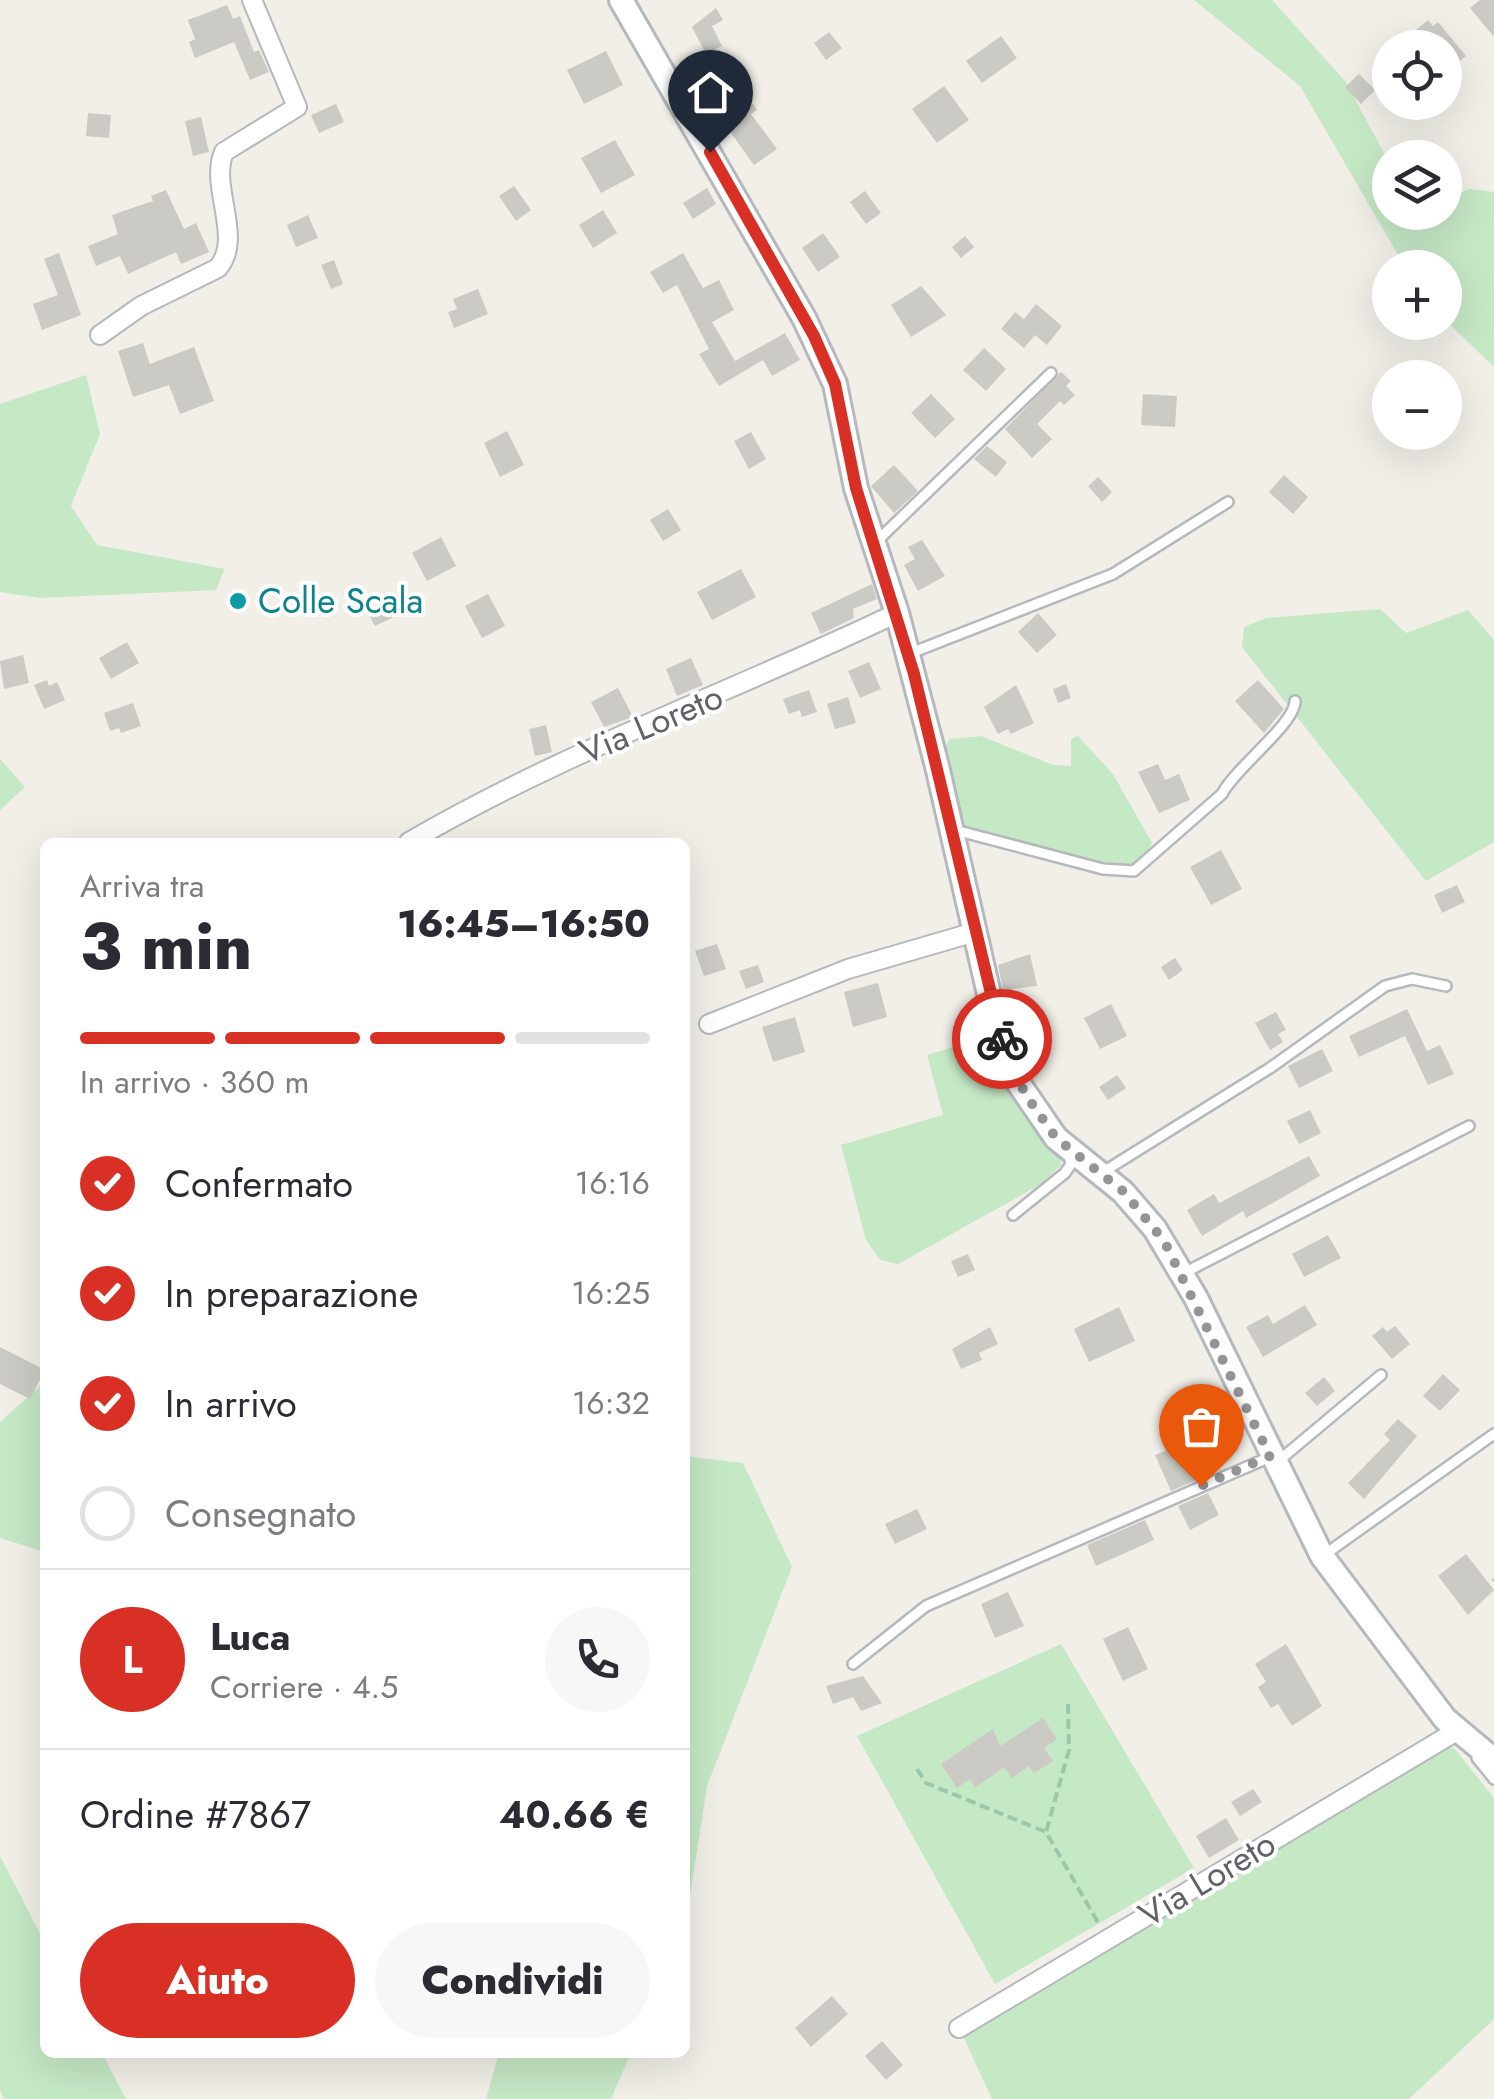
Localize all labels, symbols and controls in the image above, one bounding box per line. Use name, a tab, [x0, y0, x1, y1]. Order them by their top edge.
map controls	[1372, 30, 1462, 450]
button: locate	[1372, 30, 1462, 120]
pin	[668, 50, 753, 153]
icon: home	[683, 65, 738, 120]
button: layers	[1372, 140, 1462, 230]
button: +	[1372, 250, 1462, 340]
button: −	[1372, 360, 1462, 450]
place label: Colle Scala	[258, 576, 423, 626]
marker: Colle Scala	[227, 590, 249, 612]
street label: Via Loreto	[572, 671, 730, 777]
text: Arriva tra	[80, 863, 205, 909]
text: 16:45–16:50	[397, 896, 650, 951]
text: 3 min	[80, 899, 252, 993]
courier	[952, 989, 1052, 1089]
icon: bike	[975, 1012, 1030, 1067]
text: In arrivo · 360 m	[80, 1059, 309, 1105]
icon: check	[80, 1156, 135, 1211]
text: Confermato	[165, 1156, 353, 1211]
text: 16:16	[575, 1160, 650, 1206]
icon: check	[80, 1266, 135, 1321]
text: In preparazione	[165, 1266, 418, 1321]
text: 16:25	[571, 1270, 650, 1316]
icon: check	[80, 1376, 135, 1431]
text: In arrivo	[165, 1376, 297, 1431]
text: 16:32	[572, 1380, 650, 1426]
pin	[1159, 1384, 1244, 1487]
icon: bag	[1174, 1399, 1229, 1454]
text: Consegnato	[165, 1486, 356, 1541]
button: phone	[545, 1607, 650, 1712]
text: Luca	[210, 1609, 290, 1664]
text: L	[122, 1632, 143, 1687]
text: Corriere · 4.5	[210, 1664, 398, 1710]
text: Ordine #7867	[80, 1787, 311, 1842]
text: 40.66 €	[499, 1787, 650, 1842]
street label: Via Loreto	[1129, 1819, 1285, 1939]
button: Aiuto	[80, 1923, 355, 2038]
button: Condividi	[375, 1923, 650, 2038]

